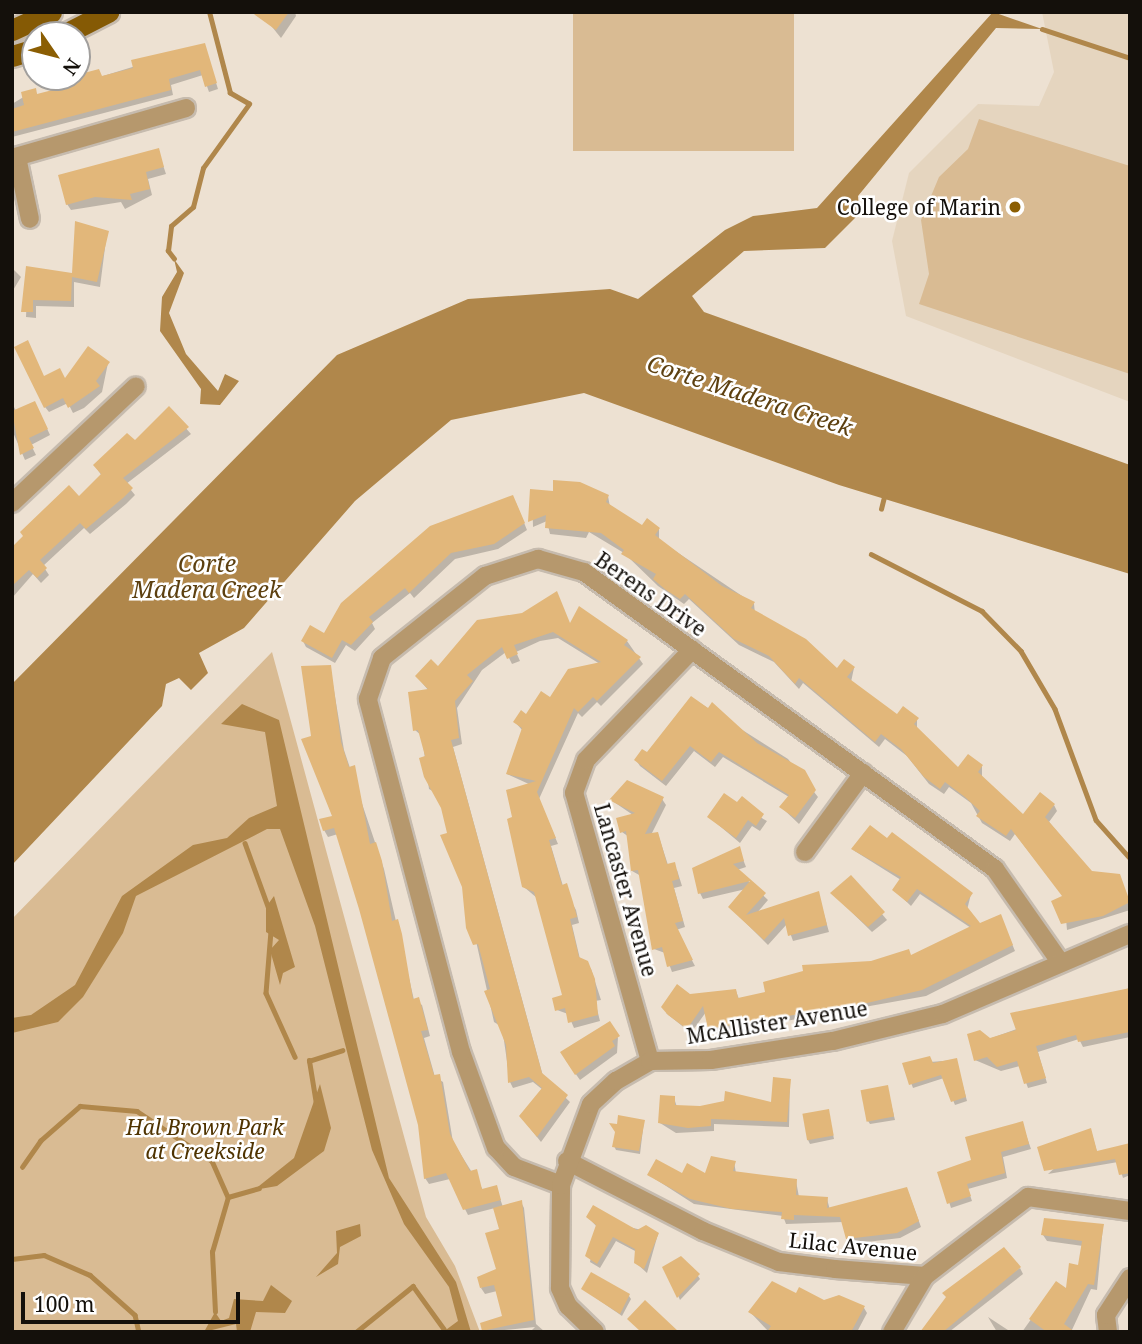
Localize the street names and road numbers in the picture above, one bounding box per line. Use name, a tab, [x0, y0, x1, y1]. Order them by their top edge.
street label: Berens Drive	[591, 546, 711, 642]
street label: Lancaster Avenue	[589, 800, 663, 980]
street label: McAllister Avenue	[685, 995, 869, 1049]
street label: Lilac Avenue	[788, 1227, 918, 1265]

